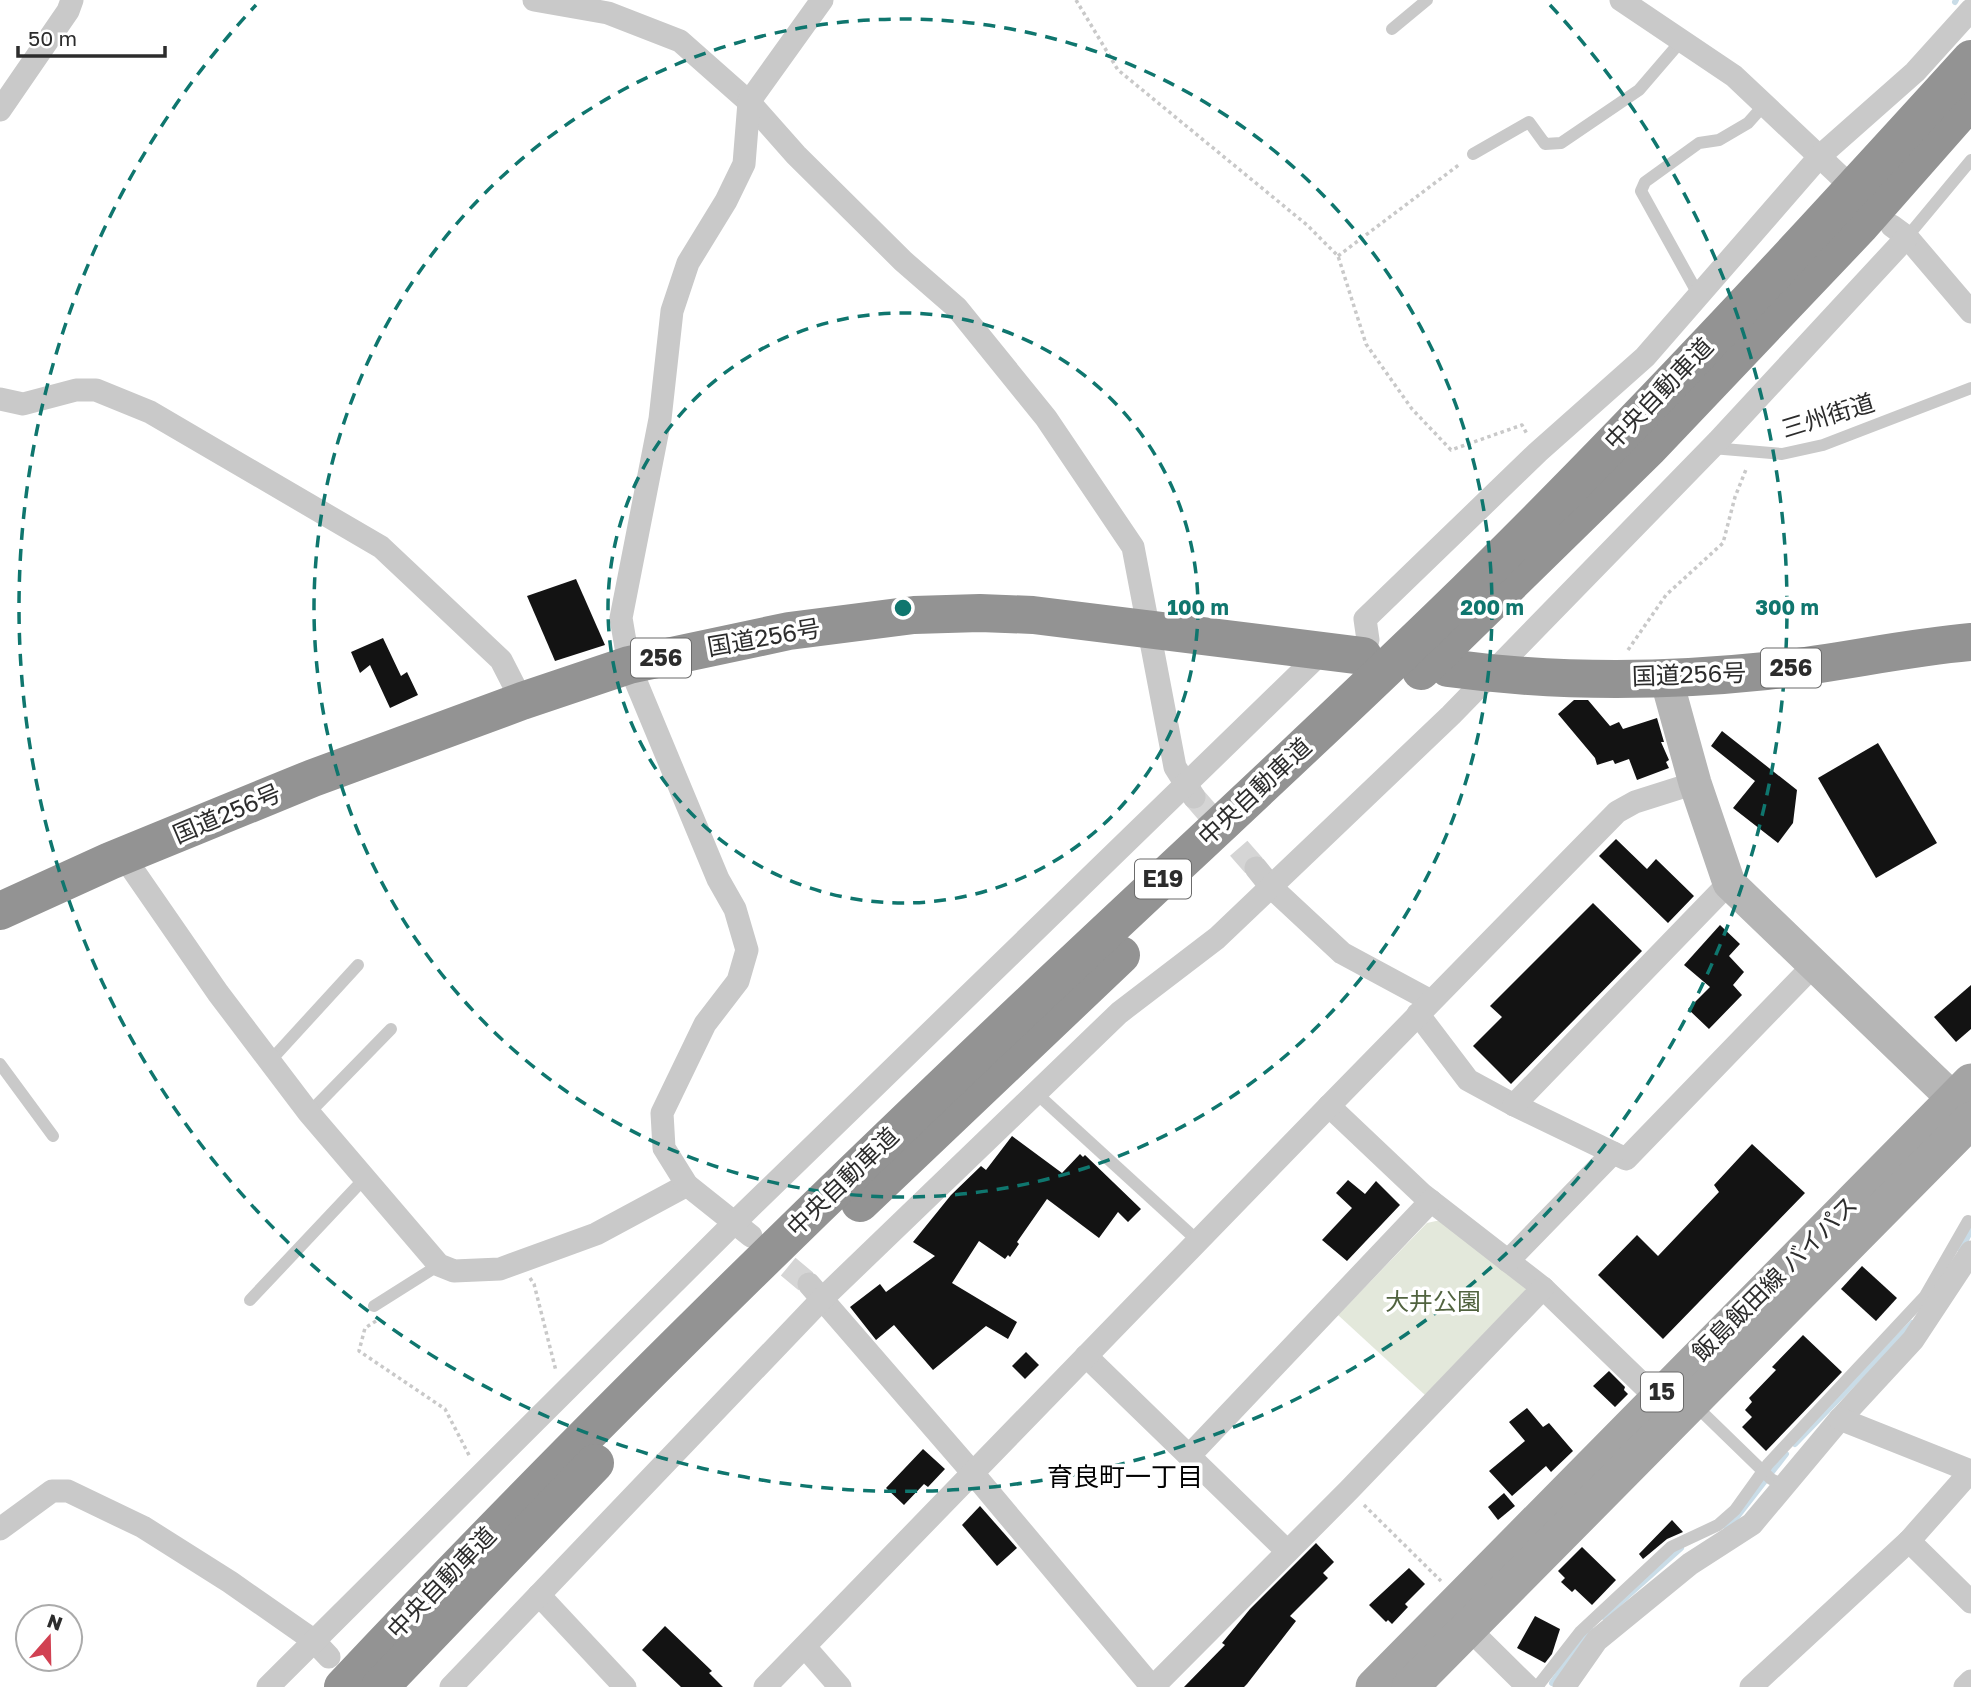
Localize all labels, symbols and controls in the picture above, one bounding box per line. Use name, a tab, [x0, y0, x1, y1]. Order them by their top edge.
scale bar	[18, 14, 164, 58]
text: 50 m	[28, 25, 77, 51]
street label: 中央自動車道	[1597, 331, 1718, 455]
street label: 三州街道	[1777, 387, 1878, 442]
text: 100 m	[1167, 594, 1229, 620]
text: 200 m	[1460, 594, 1524, 620]
text: 300 m	[1755, 594, 1819, 620]
centre of rings	[891, 596, 915, 620]
street label: 国道256号	[705, 612, 823, 661]
road number: 256	[631, 638, 691, 678]
road number: 256	[1761, 648, 1821, 688]
street label: 国道256号	[1631, 657, 1747, 690]
street label: 中央自動車道	[1191, 731, 1317, 851]
street label: 国道256号	[168, 777, 285, 848]
road number: E19	[1135, 860, 1191, 898]
street label: 中央自動車道	[780, 1120, 904, 1241]
street label: 飯島飯田線 バイパス	[1685, 1189, 1863, 1367]
park label: 大井公園	[1385, 1286, 1481, 1315]
road number: 15	[1641, 1372, 1683, 1412]
district label: 育良町一丁目	[1047, 1461, 1203, 1492]
street label: 中央自動車道	[380, 1520, 501, 1644]
north arrow	[14, 1603, 84, 1673]
text: N	[44, 1608, 66, 1635]

